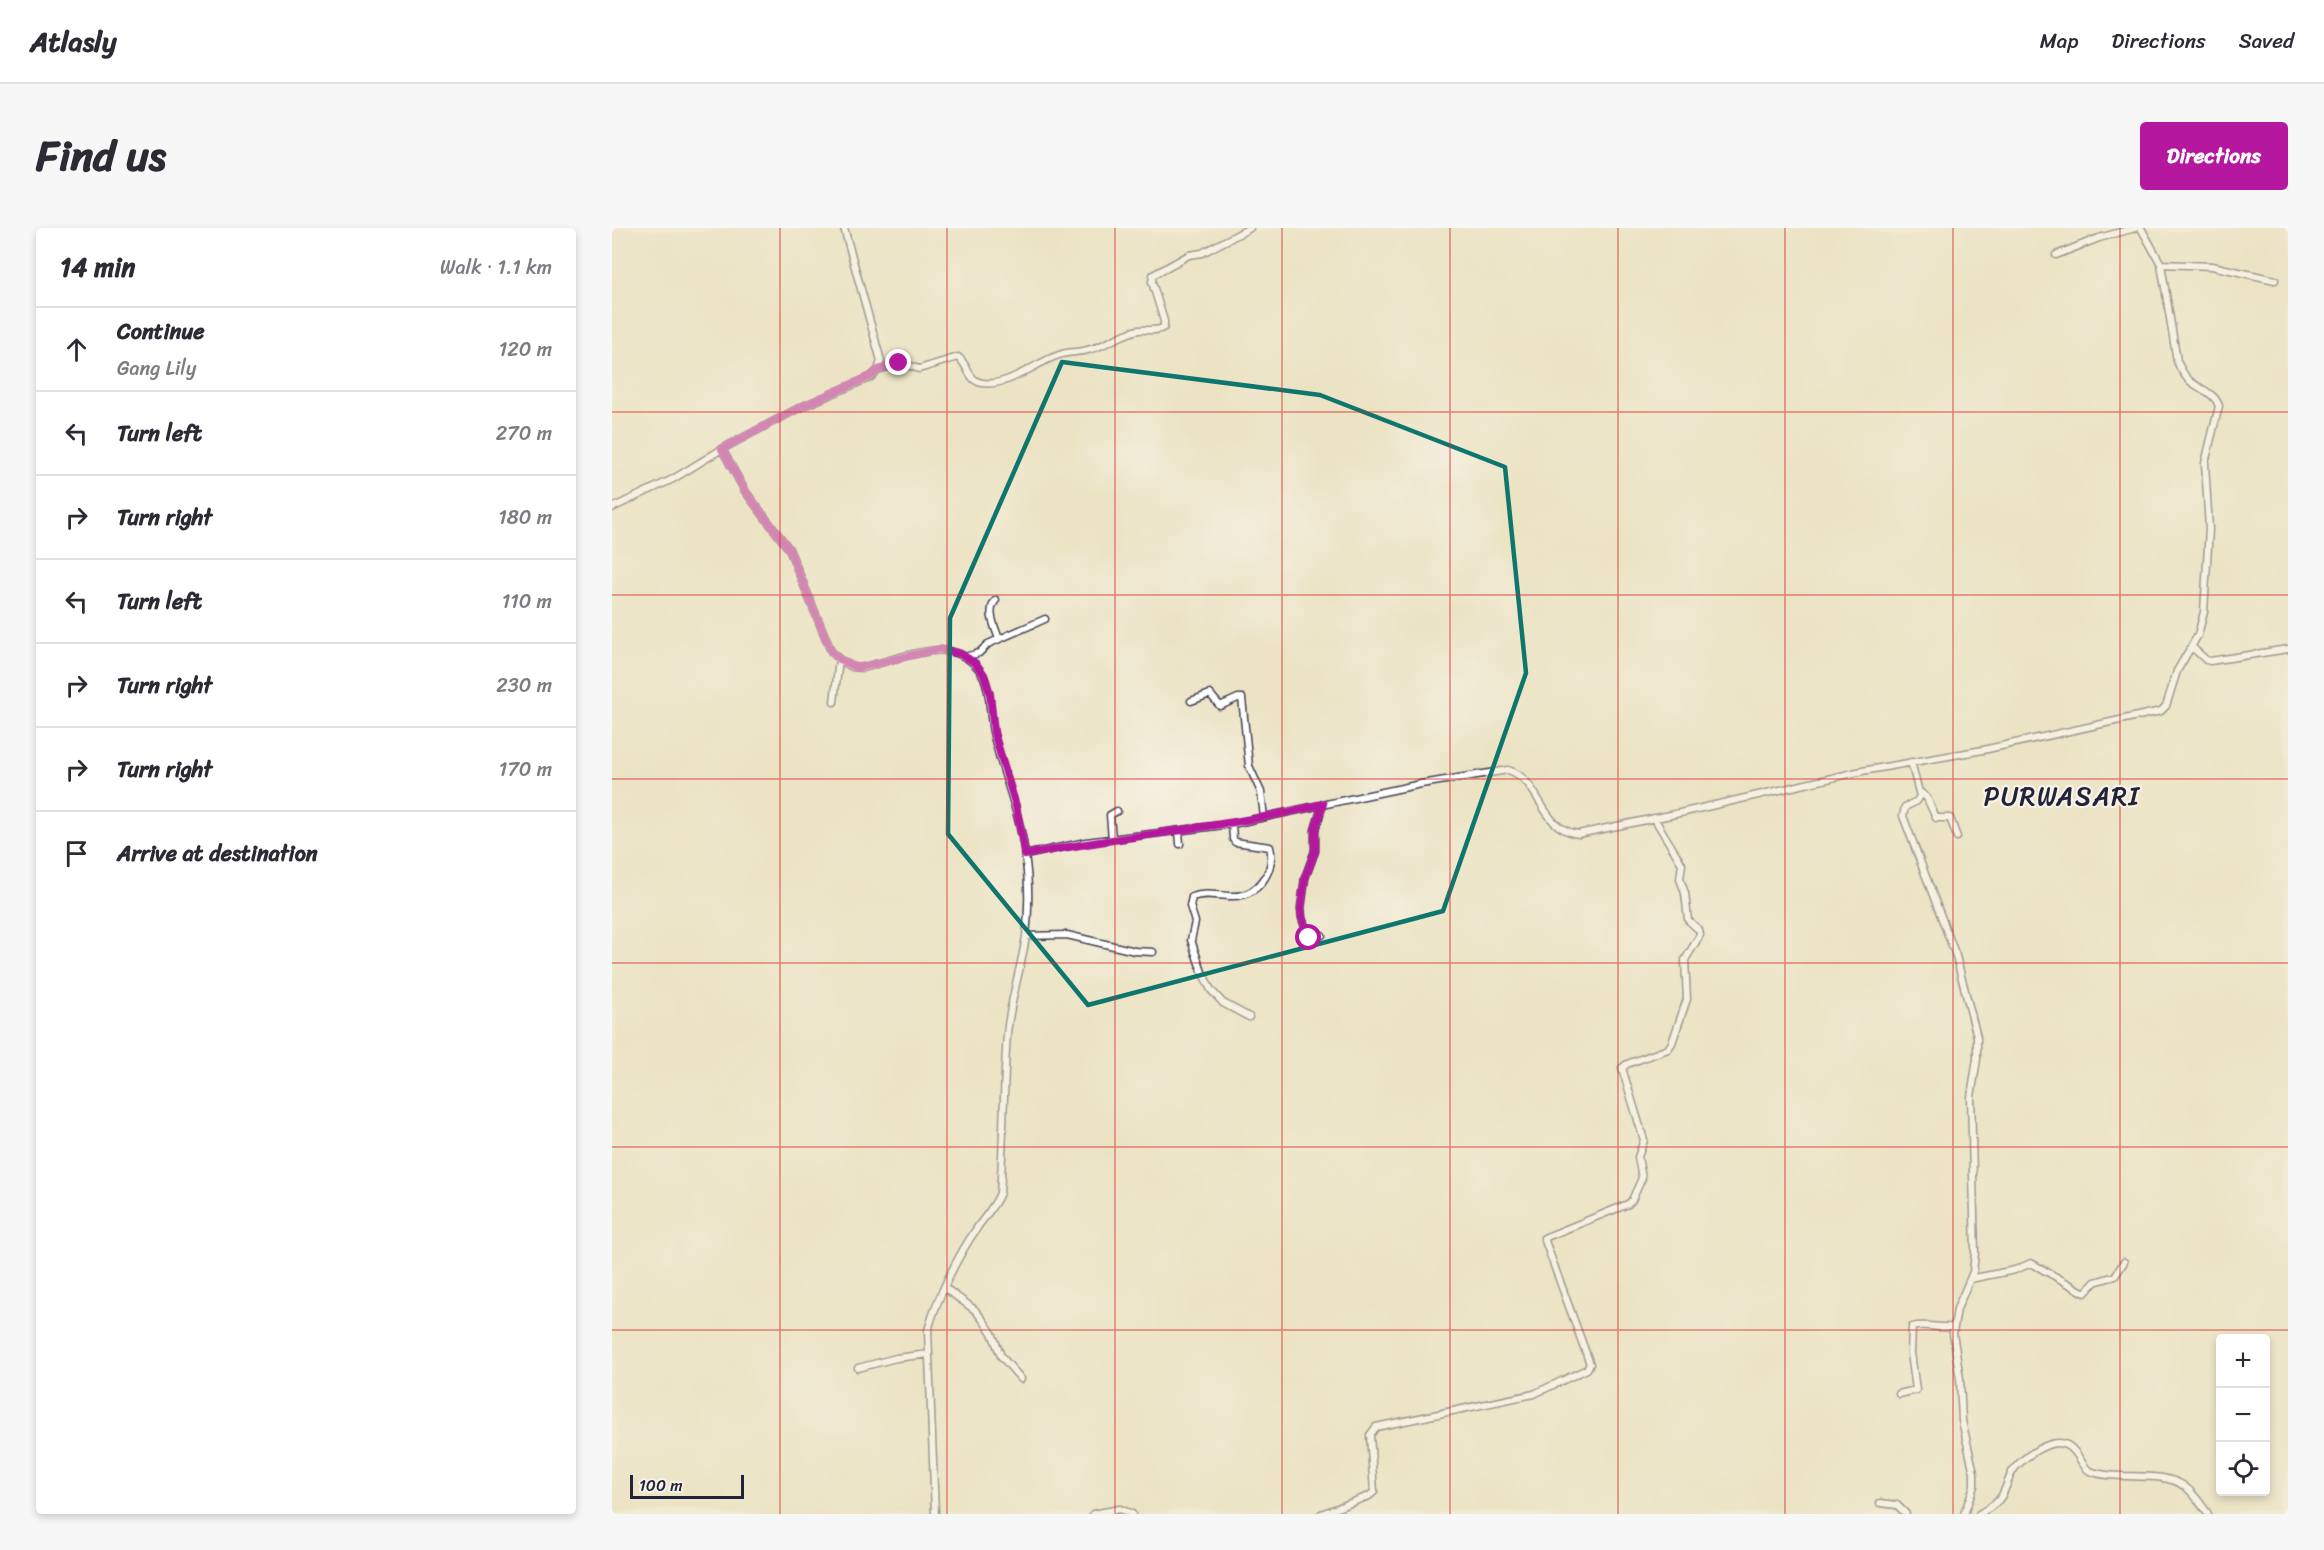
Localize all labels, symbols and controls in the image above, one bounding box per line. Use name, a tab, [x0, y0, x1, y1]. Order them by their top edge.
text: Atlasly	[30, 17, 117, 66]
text: Map	[2040, 22, 2078, 60]
text: Directions	[2111, 22, 2206, 60]
text: Saved	[2239, 22, 2294, 60]
text: Find us	[36, 119, 166, 193]
button: Directions	[2140, 122, 2288, 190]
text: 14 min	[60, 244, 135, 290]
text: Walk · 1.1 km	[440, 250, 552, 285]
text: Continue	[117, 312, 205, 351]
text: 120 m	[499, 332, 552, 367]
icon: ahead	[60, 333, 93, 366]
route end	[885, 349, 911, 375]
text: Gang Lily	[117, 351, 196, 386]
text: Turn left	[117, 414, 202, 453]
text: 270 m	[496, 416, 552, 451]
icon: left	[60, 417, 93, 450]
text: Turn right	[117, 498, 212, 537]
text: 180 m	[498, 500, 552, 535]
icon: right	[60, 501, 93, 534]
text: Turn left	[117, 582, 202, 621]
text: 110 m	[502, 584, 552, 619]
icon: left	[60, 585, 93, 618]
text: Turn right	[117, 666, 212, 705]
text: 230 m	[496, 668, 552, 703]
icon: right	[60, 669, 93, 702]
text: Turn right	[117, 750, 212, 789]
text: 170 m	[499, 752, 552, 787]
icon: right	[60, 753, 93, 786]
district label: PURWASARI	[1984, 773, 2141, 819]
text: Arrive at destination	[117, 834, 318, 873]
icon: arrive	[60, 837, 93, 870]
route start	[1295, 924, 1321, 950]
map controls	[2216, 1334, 2270, 1496]
button: +	[2216, 1334, 2270, 1388]
button: −	[2216, 1388, 2270, 1442]
button: locate	[2216, 1442, 2270, 1496]
text: 100 m	[639, 1471, 683, 1500]
scale bar	[630, 1472, 744, 1500]

